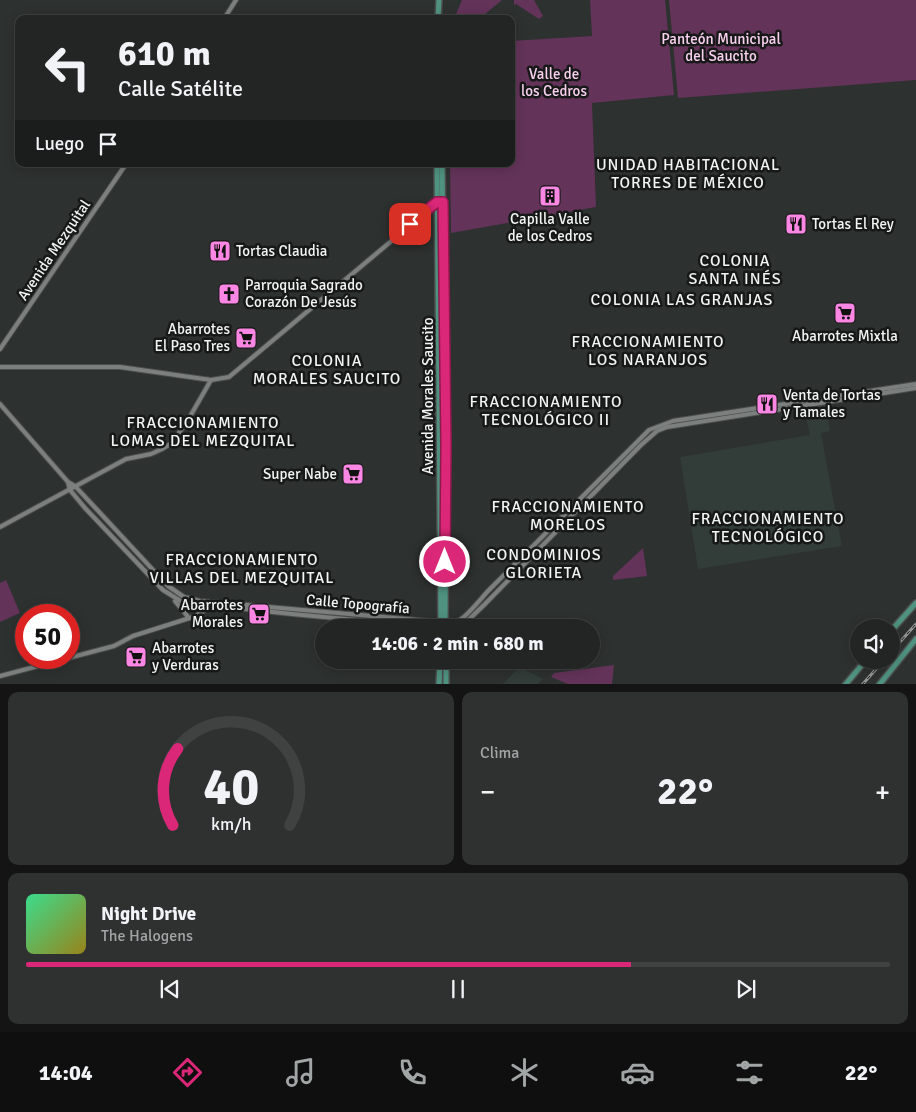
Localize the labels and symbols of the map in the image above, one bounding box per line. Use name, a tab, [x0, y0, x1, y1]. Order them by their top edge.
park label: Panteón Municipal del Saucito	[661, 30, 781, 65]
park label: Valle de los Cedros	[521, 65, 587, 100]
district label: UNIDAD HABITACIONAL TORRES DE MÉXICO	[596, 155, 780, 193]
building icon: Capilla Valle de los Cedros	[538, 184, 562, 208]
street label: Avenida Mezquital	[14, 196, 94, 304]
pin	[389, 203, 431, 245]
place label: Capilla Valle de los Cedros	[508, 210, 593, 245]
restaurant icon: Tortas El Rey	[784, 212, 808, 236]
place label: Tortas El Rey	[812, 215, 894, 233]
restaurant icon: Tortas Claudia	[208, 239, 232, 263]
place label: Tortas Claudia	[236, 242, 327, 260]
district label: COLONIA SANTA INÉS	[688, 251, 782, 289]
place label: Parroquia Sagrado Corazón De Jesús	[245, 276, 363, 311]
church icon: Parroquia Sagrado Corazón De Jesús	[217, 282, 241, 306]
district label: COLONIA LAS GRANJAS	[591, 290, 773, 310]
supermarket icon: Abarrotes Mixtla	[833, 301, 857, 325]
street label: Avenida Morales Saucito	[419, 317, 437, 474]
place label: Abarrotes El Paso Tres	[154, 320, 230, 355]
supermarket icon: Abarrotes El Paso Tres	[234, 326, 258, 350]
place label: Abarrotes Mixtla	[792, 327, 898, 345]
district label: FRACCIONAMIENTO LOS NARANJOS	[571, 332, 725, 370]
district label: COLONIA MORALES SAUCITO	[253, 351, 401, 389]
place label: Venta de Tortas y Tamales	[783, 386, 881, 421]
district label: FRACCIONAMIENTO TECNOLÓGICO II	[469, 392, 623, 430]
restaurant icon: Venta de Tortas y Tamales	[755, 392, 779, 416]
district label: FRACCIONAMIENTO LOMAS DEL MEZQUITAL	[111, 413, 295, 451]
supermarket icon: Super Nabe	[341, 462, 365, 486]
place label: Super Nabe	[263, 465, 337, 483]
district label: FRACCIONAMIENTO MORELOS	[491, 497, 645, 535]
district label: FRACCIONAMIENTO TECNOLÓGICO	[691, 509, 845, 547]
position arrow	[418, 535, 470, 587]
district label: CONDOMINIOS GLORIETA	[486, 545, 602, 583]
district label: FRACCIONAMIENTO VILLAS DEL MEZQUITAL	[150, 550, 334, 588]
street label: Calle Topografía	[305, 591, 411, 617]
place label: Abarrotes Morales	[181, 596, 243, 631]
supermarket icon: Abarrotes Morales	[247, 602, 271, 626]
speed limit sign: 50	[15, 604, 80, 669]
place label: Abarrotes y Verduras	[152, 639, 219, 674]
supermarket icon: Abarrotes y Verduras	[124, 645, 148, 669]

